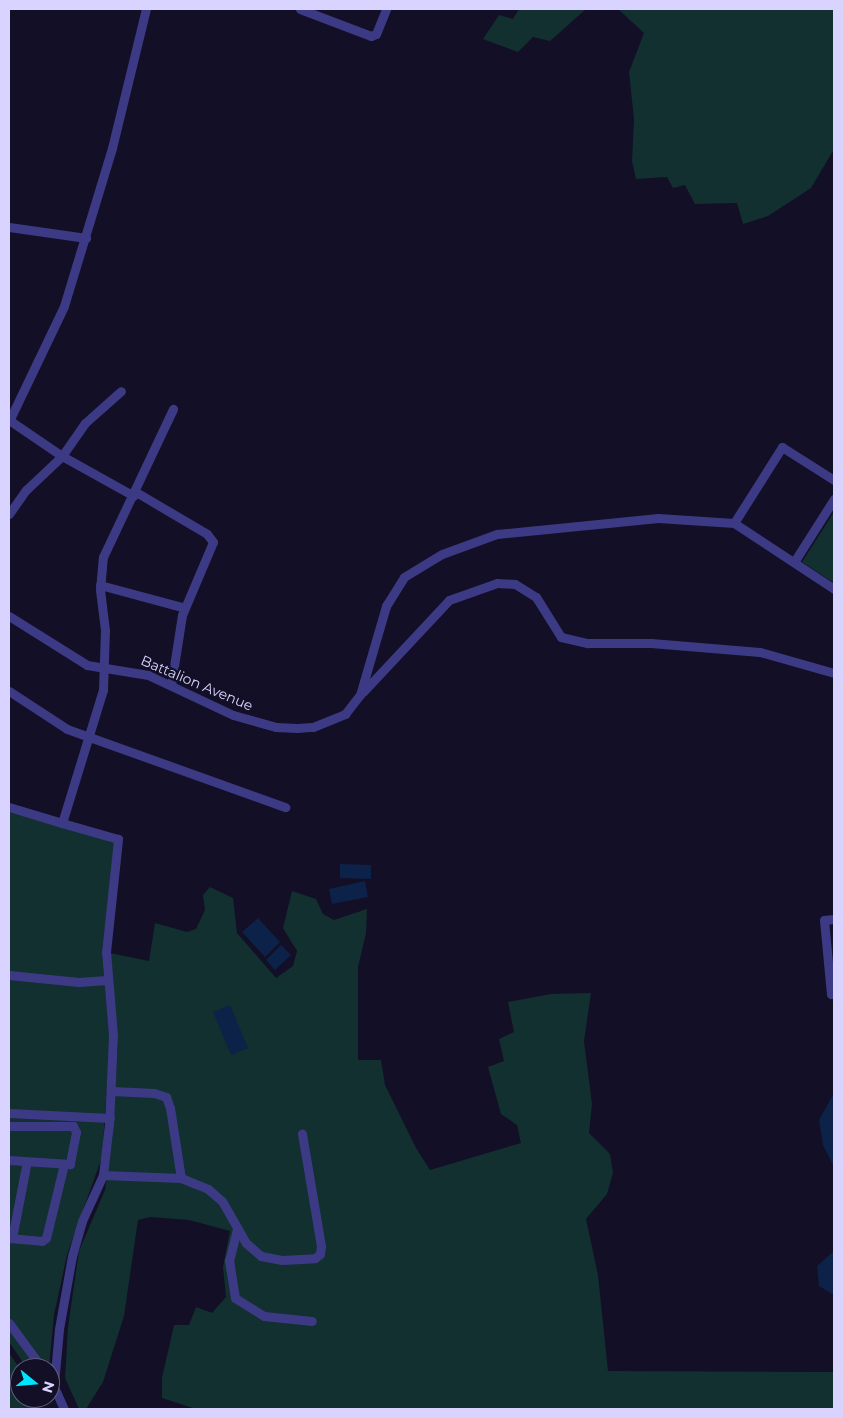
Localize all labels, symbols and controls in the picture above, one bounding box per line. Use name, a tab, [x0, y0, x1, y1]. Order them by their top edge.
street label: Battalion Avenue	[138, 652, 256, 714]
north arrow	[10, 1358, 60, 1408]
text: N	[38, 1379, 59, 1395]

